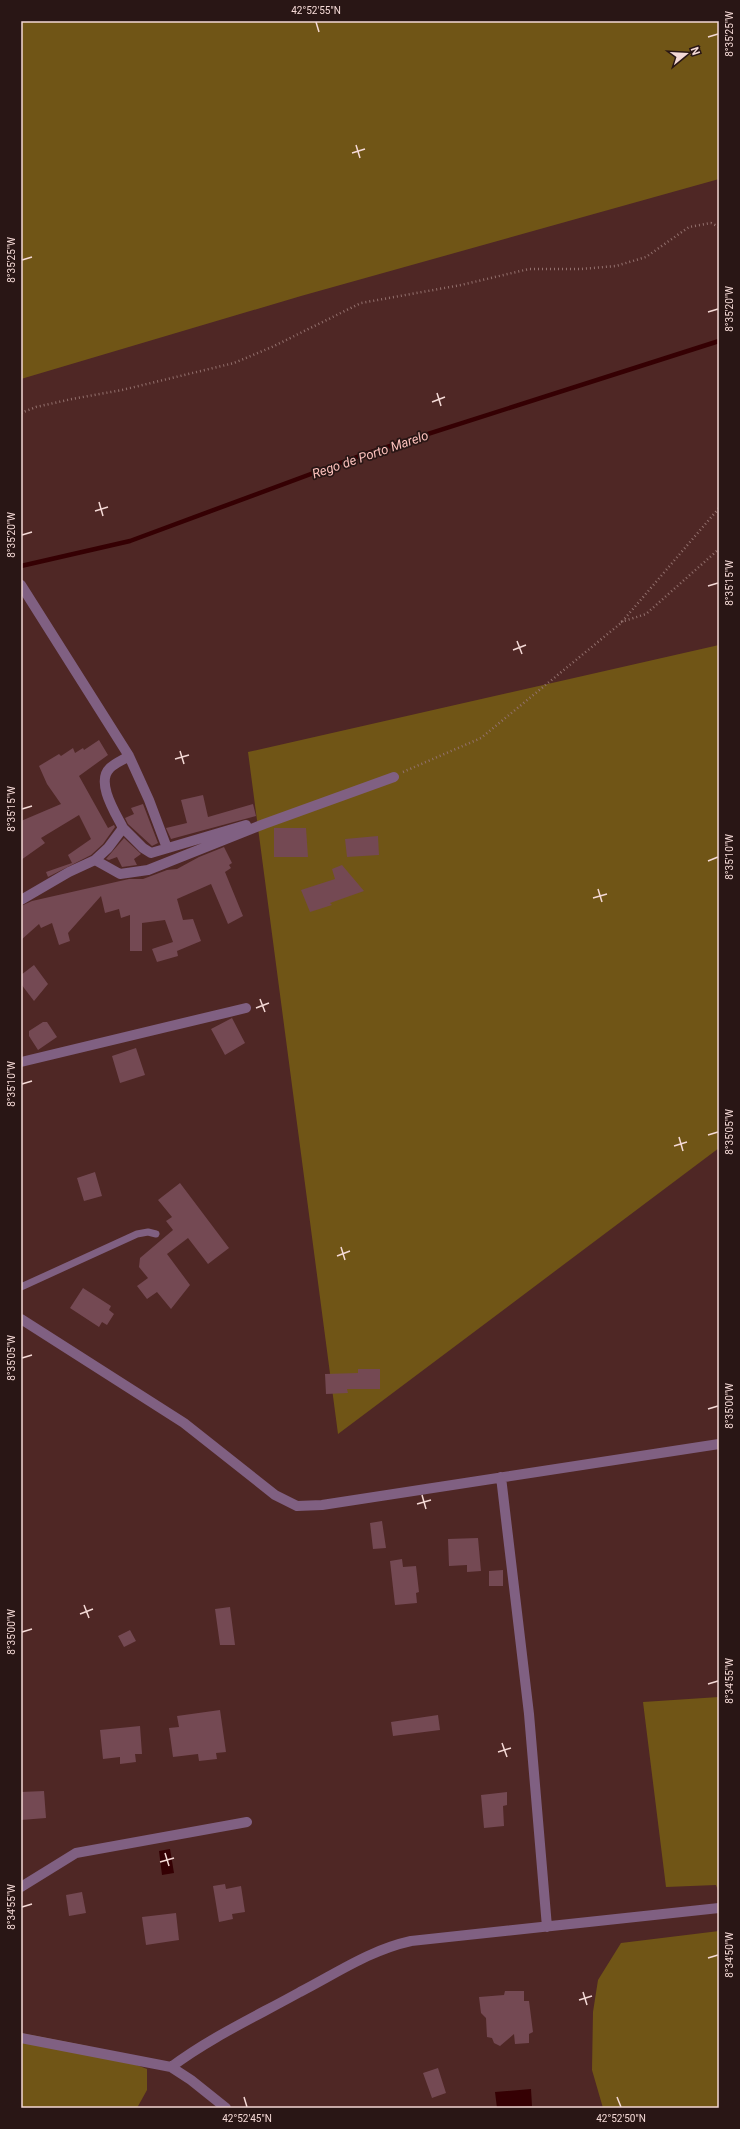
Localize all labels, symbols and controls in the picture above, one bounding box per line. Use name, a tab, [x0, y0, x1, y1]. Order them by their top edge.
text: 42°52'55"N	[291, 5, 341, 16]
text: 8°35'25"W	[724, 11, 735, 57]
north arrow	[666, 34, 706, 74]
text: N	[688, 45, 702, 57]
text: 8°35'25"W	[6, 237, 17, 283]
text: 8°35'20"W	[724, 286, 735, 332]
water label: Rego de Porto Marelo	[310, 428, 430, 481]
text: 8°35'20"W	[6, 512, 17, 558]
text: 8°35'15"W	[724, 560, 735, 606]
text: 8°35'15"W	[6, 786, 17, 832]
text: 8°35'10"W	[724, 834, 735, 880]
text: 8°35'10"W	[6, 1061, 17, 1107]
text: 8°35'05"W	[724, 1109, 735, 1155]
text: 8°35'05"W	[6, 1335, 17, 1381]
text: 8°35'00"W	[724, 1383, 735, 1429]
text: 8°35'00"W	[6, 1609, 17, 1655]
text: 8°34'55"W	[724, 1658, 735, 1704]
text: 8°34'55"W	[6, 1884, 17, 1930]
text: 8°34'50"W	[724, 1932, 735, 1978]
text: 42°52'45"N	[222, 2113, 272, 2124]
text: 42°52'50"N	[596, 2113, 646, 2124]

